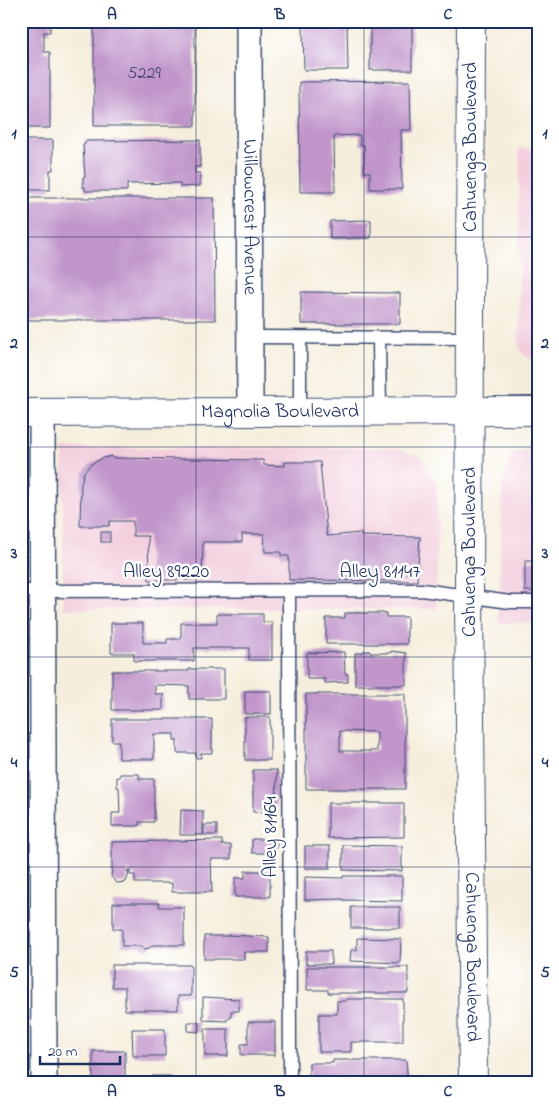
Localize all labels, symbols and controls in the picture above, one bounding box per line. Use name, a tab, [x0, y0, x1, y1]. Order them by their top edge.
text: A	[107, 3, 117, 27]
text: B	[274, 3, 286, 27]
text: C	[444, 3, 453, 27]
house number: 5229	[127, 61, 161, 87]
street label: Cahuenga Boulevard	[457, 62, 487, 232]
text: 1	[11, 122, 17, 146]
text: 1	[542, 122, 548, 146]
street label: Willowcrest Avenue	[235, 139, 264, 295]
text: 2	[9, 332, 18, 356]
text: 2	[540, 332, 549, 356]
street label: Magnolia Boulevard	[201, 397, 359, 428]
street label: Cahuenga Boulevard	[456, 467, 486, 637]
text: 3	[10, 542, 18, 566]
text: 3	[541, 542, 549, 566]
street label: Alley 89220	[123, 558, 209, 587]
street label: Alley 81147	[340, 558, 420, 587]
text: 4	[10, 751, 18, 775]
text: 4	[541, 751, 549, 775]
street label: Alley 81164	[257, 796, 286, 878]
street label: Cahuenga Boulevard	[456, 872, 487, 1042]
text: 5	[9, 961, 19, 985]
text: 5	[540, 961, 550, 985]
scale bar	[40, 1034, 120, 1066]
text: 20 m	[48, 1041, 78, 1063]
text: A	[107, 1080, 117, 1104]
text: B	[274, 1080, 286, 1104]
text: C	[444, 1080, 453, 1104]

